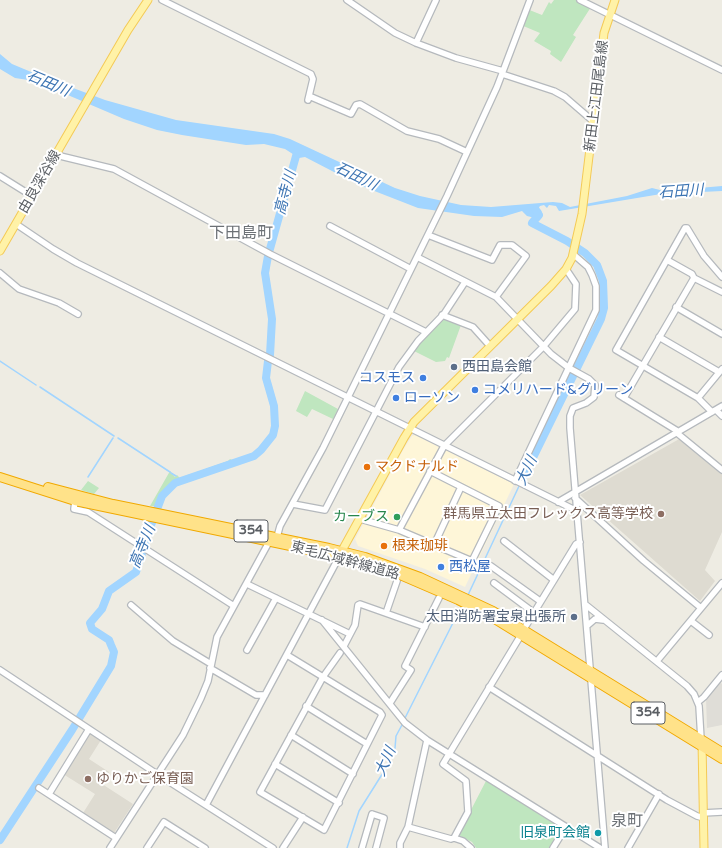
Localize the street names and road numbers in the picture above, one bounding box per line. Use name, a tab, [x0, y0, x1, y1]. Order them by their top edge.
street label: 新田上江田尾島線	[582, 39, 612, 153]
street label: 由良深谷線	[15, 147, 65, 217]
road number: 354	[234, 520, 268, 542]
street label: 東毛広域幹線道路	[289, 538, 401, 584]
road number: 354	[631, 702, 665, 724]

